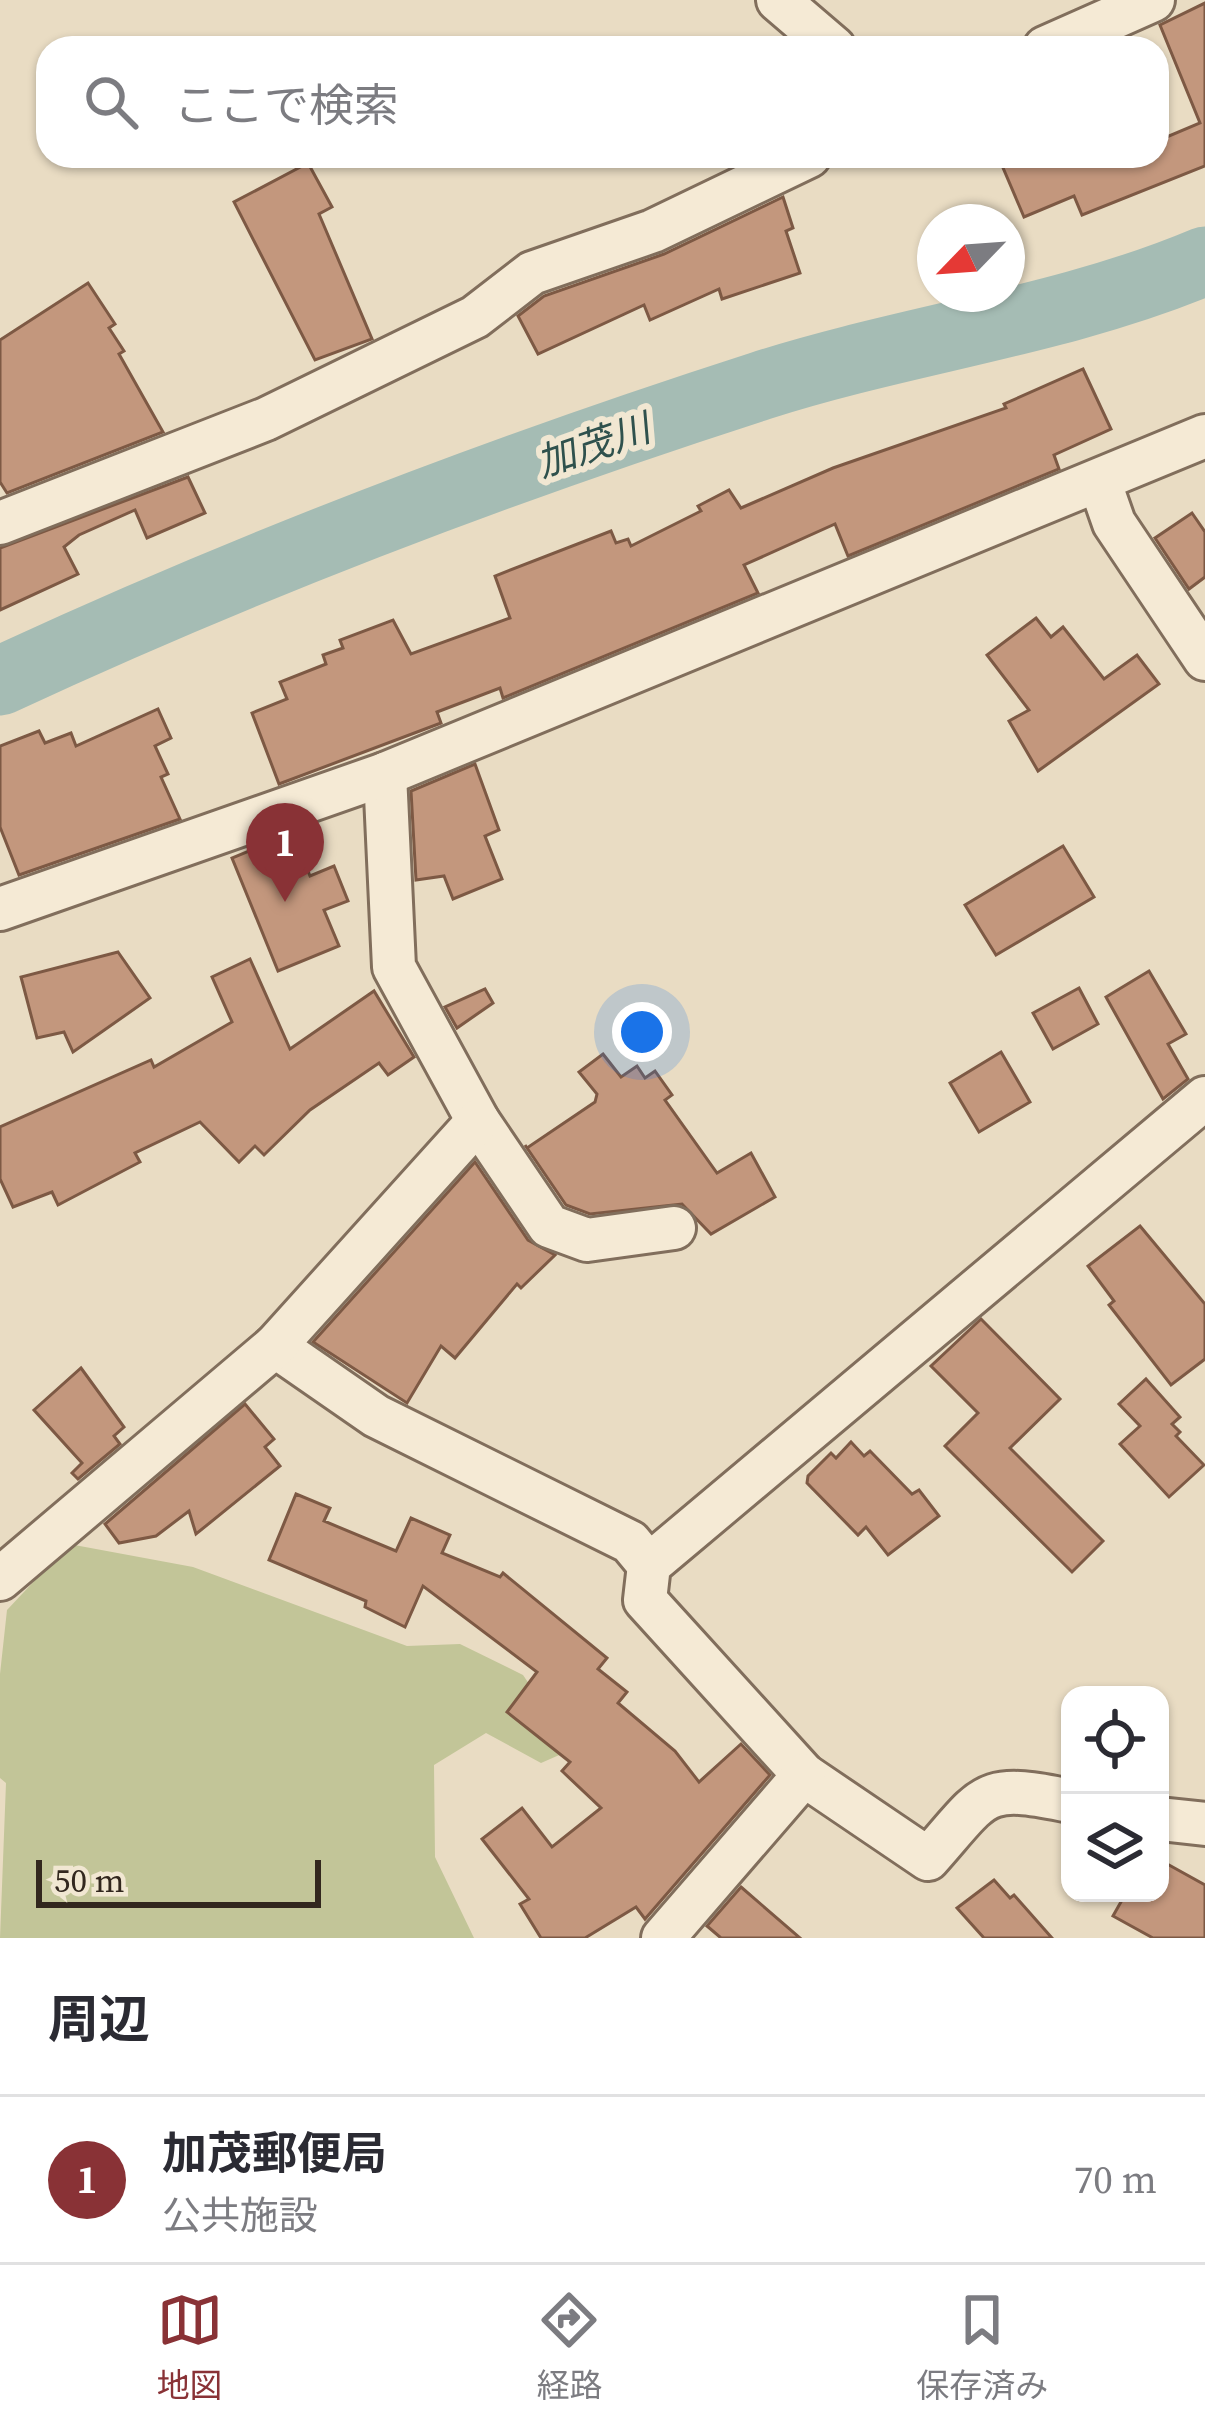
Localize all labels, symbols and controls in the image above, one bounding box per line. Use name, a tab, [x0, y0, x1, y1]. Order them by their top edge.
search box	[36, 36, 1169, 168]
icon: search	[78, 69, 144, 135]
text: ここで検索	[174, 74, 399, 136]
north arrow	[917, 204, 1025, 312]
water label: 加茂川	[529, 400, 661, 490]
pin: 1	[246, 803, 324, 902]
your location	[612, 1002, 672, 1062]
map controls	[1061, 1686, 1169, 1902]
button: locate	[1061, 1686, 1169, 1794]
button: layers	[1061, 1794, 1169, 1902]
scale bar	[36, 1854, 321, 1907]
text: 50 m	[54, 1858, 124, 1903]
text: 周辺	[48, 1984, 150, 2054]
text: 加茂郵便局	[162, 2122, 387, 2184]
text: 1	[76, 2153, 98, 2206]
text: 70 m	[1074, 2153, 1157, 2206]
text: 公共施設	[162, 2189, 318, 2242]
tab: 地図	[157, 2287, 223, 2408]
tab: 経路	[536, 2287, 602, 2408]
tab: 保存済み	[916, 2287, 1048, 2408]

